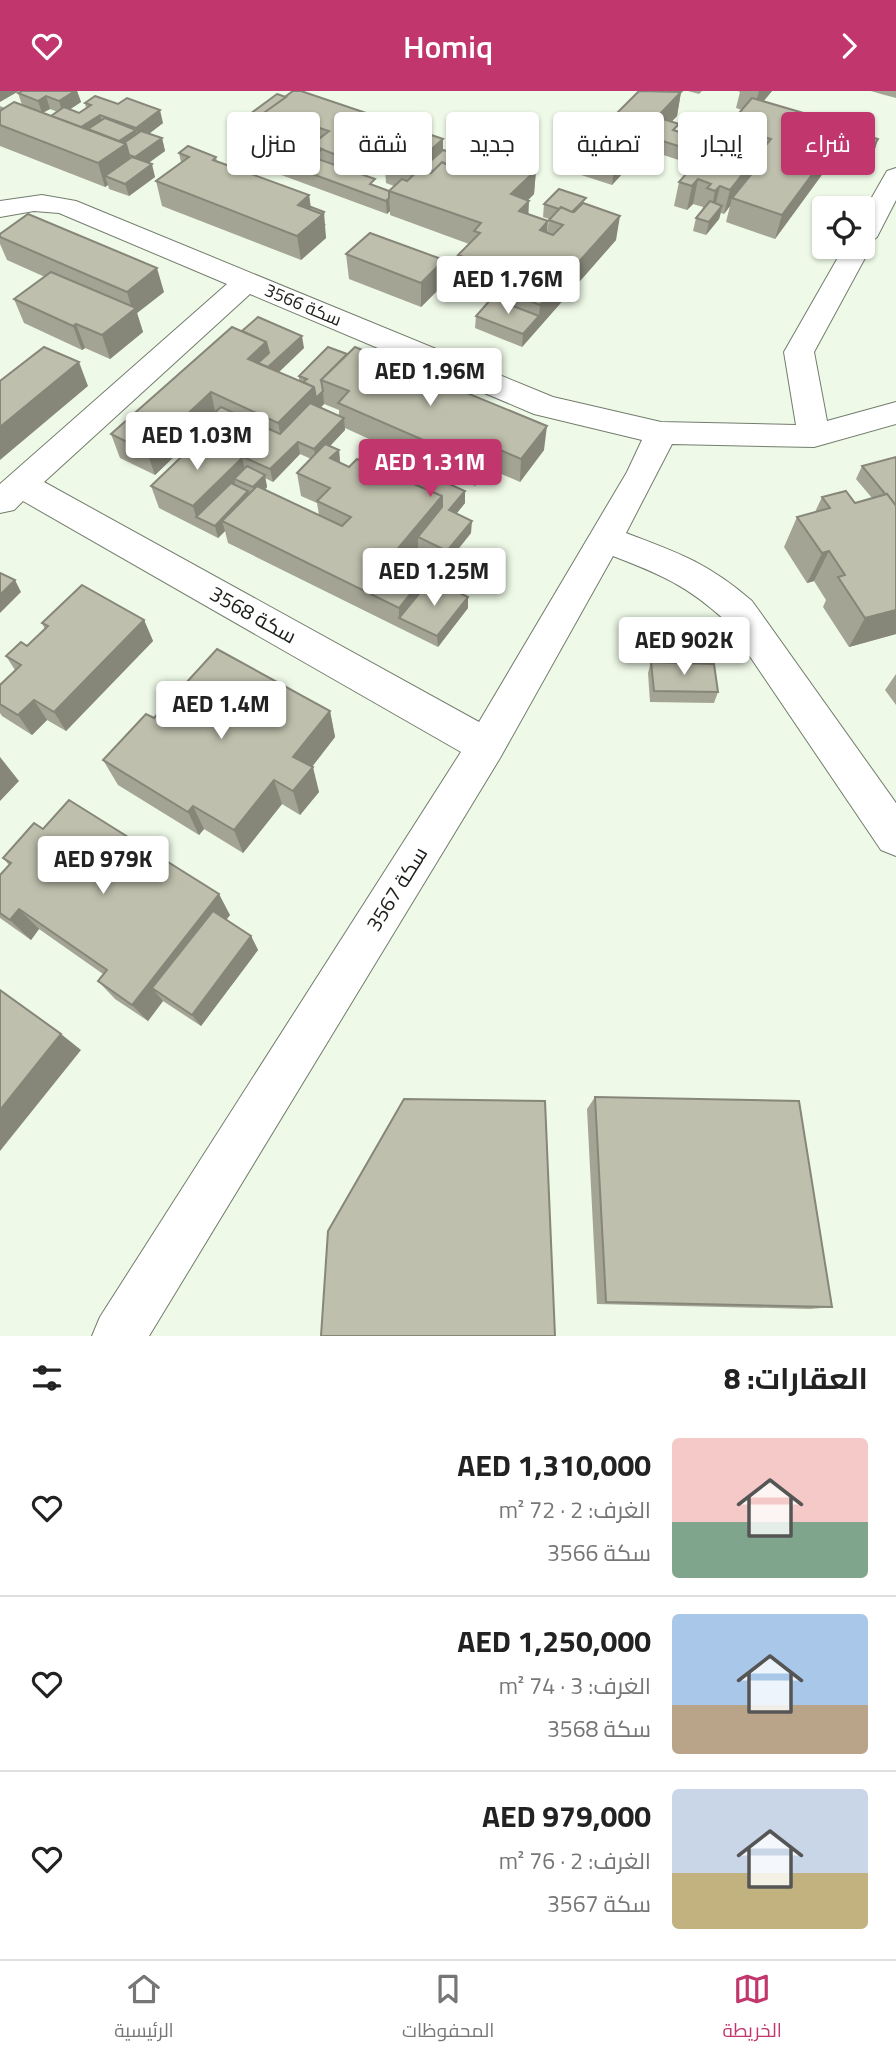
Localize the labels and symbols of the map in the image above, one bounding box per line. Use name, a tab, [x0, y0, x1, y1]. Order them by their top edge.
pin: AED 1.76M	[428, 257, 588, 316]
street label: سكة 3566	[260, 276, 346, 333]
pin: AED 1.96M	[350, 349, 510, 408]
pin: AED 1.03M	[117, 413, 277, 472]
pin: AED 1.31M	[350, 439, 510, 499]
pin: AED 1.25M	[354, 549, 514, 608]
street label: سكة 3568	[204, 577, 303, 651]
pin: AED 902K	[612, 617, 756, 677]
pin: AED 1.4M	[149, 681, 293, 741]
pin: AED 979K	[31, 837, 175, 896]
street label: سكة 3567	[357, 840, 435, 937]

